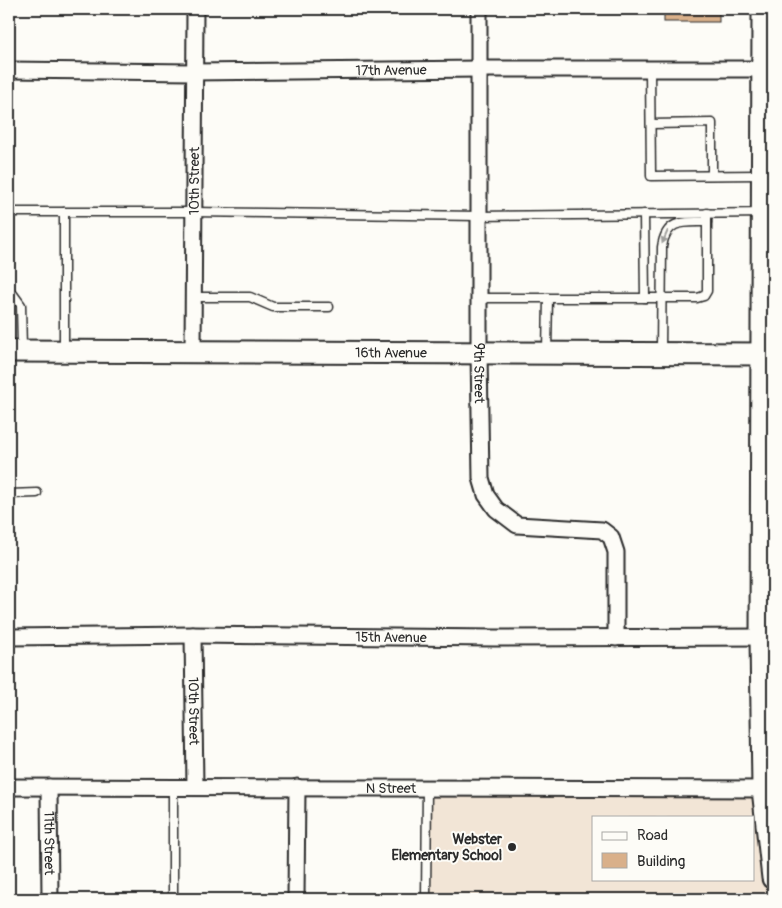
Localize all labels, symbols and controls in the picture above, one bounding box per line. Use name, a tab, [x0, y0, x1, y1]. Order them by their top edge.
street label: 17th Avenue	[355, 62, 427, 79]
street label: 10th Street	[186, 146, 203, 215]
one-way arrow	[661, 229, 670, 244]
street label: 9th Street	[470, 343, 488, 404]
street label: 16th Avenue	[355, 344, 427, 362]
street label: 15th Avenue	[355, 629, 427, 646]
street label: 10th Street	[185, 677, 202, 746]
street label: N Street	[366, 780, 417, 797]
street label: 11th Street	[40, 811, 58, 876]
legend	[592, 816, 754, 880]
text: Road	[637, 826, 668, 845]
place label: Webster Elementary School	[391, 831, 503, 864]
marker: Webster Elementary School	[506, 841, 518, 853]
text: Building	[637, 852, 685, 871]

